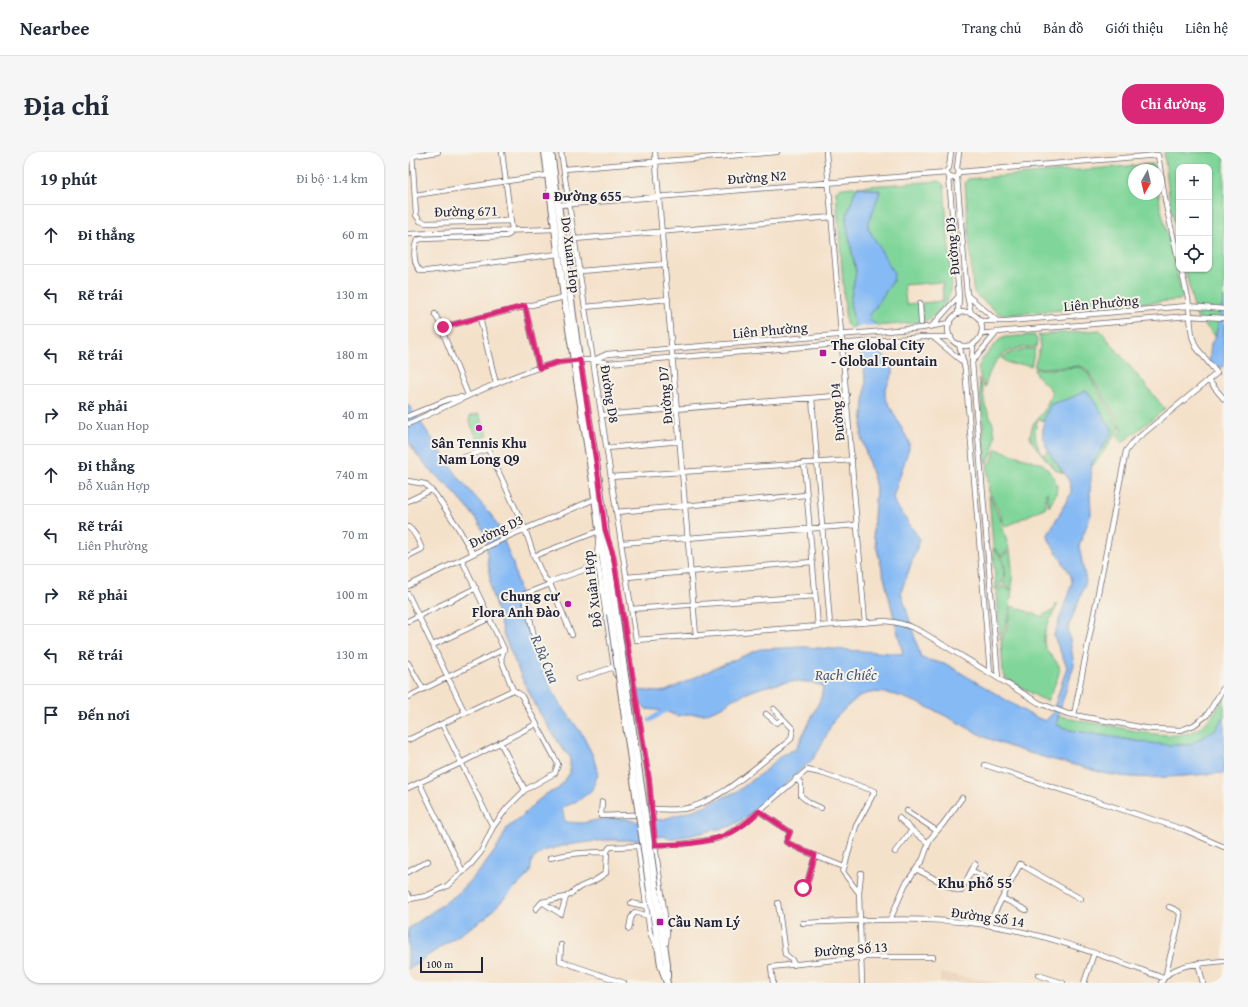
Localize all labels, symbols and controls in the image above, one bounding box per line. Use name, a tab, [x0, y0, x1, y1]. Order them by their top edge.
text: Nearbee	[20, 14, 90, 42]
text: Trang chủ	[962, 18, 1021, 38]
text: Bản đồ	[1043, 18, 1083, 38]
text: Giới thiệu	[1105, 18, 1163, 38]
text: Liên hệ	[1185, 18, 1228, 38]
text: Địa chỉ	[24, 84, 109, 125]
button: Chỉ đường	[1122, 84, 1224, 124]
north arrow	[1128, 164, 1164, 200]
map controls	[1176, 164, 1212, 272]
button: +	[1176, 164, 1212, 200]
street label: Đường N2	[727, 165, 787, 189]
text: 19 phút	[40, 166, 97, 191]
text: Đi bộ · 1.4 km	[297, 169, 368, 188]
place label: Đường 655	[554, 186, 622, 206]
marker: Đường 655	[541, 191, 551, 201]
street label: Đường 671	[434, 200, 498, 222]
button: −	[1176, 200, 1212, 236]
street label: Do Xuan Hop	[556, 216, 586, 295]
street label: Đường D3	[939, 216, 965, 276]
icon: ahead	[40, 224, 62, 246]
text: Đi thẳng	[78, 224, 135, 245]
text: 60 m	[342, 225, 368, 244]
button: locate	[1176, 236, 1212, 272]
icon: left	[40, 284, 62, 306]
text: Rẽ trái	[78, 284, 123, 305]
text: 130 m	[336, 285, 368, 304]
street label: Liên Phường	[1063, 290, 1139, 316]
street label: Liên Phường	[732, 317, 808, 343]
route end	[434, 318, 452, 336]
place label: The Global City - Global Fountain	[831, 335, 938, 371]
icon: left	[40, 344, 62, 366]
text: Rẽ trái	[78, 344, 123, 365]
text: 180 m	[336, 345, 368, 364]
marker: The Global City - Global Fountain	[818, 348, 828, 358]
street label: Đường D8	[596, 364, 624, 425]
street label: Đường D7	[652, 365, 678, 425]
street label: Đường D4	[824, 382, 850, 442]
text: Rẽ phải	[78, 395, 128, 416]
icon: right	[40, 404, 62, 426]
text: 40 m	[342, 405, 368, 424]
text: Do Xuan Hop	[78, 416, 149, 435]
marker: Sân Tennis Khu Nam Long Q9	[474, 423, 484, 433]
place label: Sân Tennis Khu Nam Long Q9	[431, 433, 527, 469]
text: Đi thẳng	[78, 455, 135, 476]
icon: ahead	[40, 464, 62, 486]
text: 740 m	[336, 465, 368, 484]
text: Đỗ Xuân Hợp	[78, 476, 150, 495]
street label: Đường D3	[465, 509, 527, 553]
text: Rẽ trái	[78, 515, 123, 536]
icon: left	[40, 524, 62, 546]
text: 70 m	[342, 525, 368, 544]
text: Liên Phường	[78, 536, 148, 555]
street label: Đỗ Xuân Hợp	[577, 549, 607, 629]
icon: right	[40, 584, 62, 606]
text: Rẽ phải	[78, 584, 128, 605]
text: 100 m	[336, 585, 368, 604]
place label: Chung cư Flora Anh Đào	[472, 586, 561, 622]
marker: Chung cư Flora Anh Đào	[563, 599, 573, 609]
water label: R.Bà Cua	[525, 630, 565, 686]
icon: left	[40, 644, 62, 666]
text: Rẽ trái	[78, 644, 123, 665]
text: 130 m	[336, 645, 368, 664]
water label: Rạch Chiếc	[814, 664, 878, 685]
icon: arrive	[40, 704, 62, 726]
text: Đến nơi	[78, 704, 130, 725]
district label: Khu phố 55	[938, 872, 1012, 893]
route start	[794, 879, 812, 897]
street label: Đường Số 14	[950, 902, 1026, 932]
place label: Cầu Nam Lý	[668, 912, 741, 932]
marker: Cầu Nam Lý	[655, 917, 665, 927]
street label: Đường Số 13	[814, 936, 888, 962]
scale bar	[420, 955, 483, 974]
text: 100 m	[426, 956, 453, 972]

